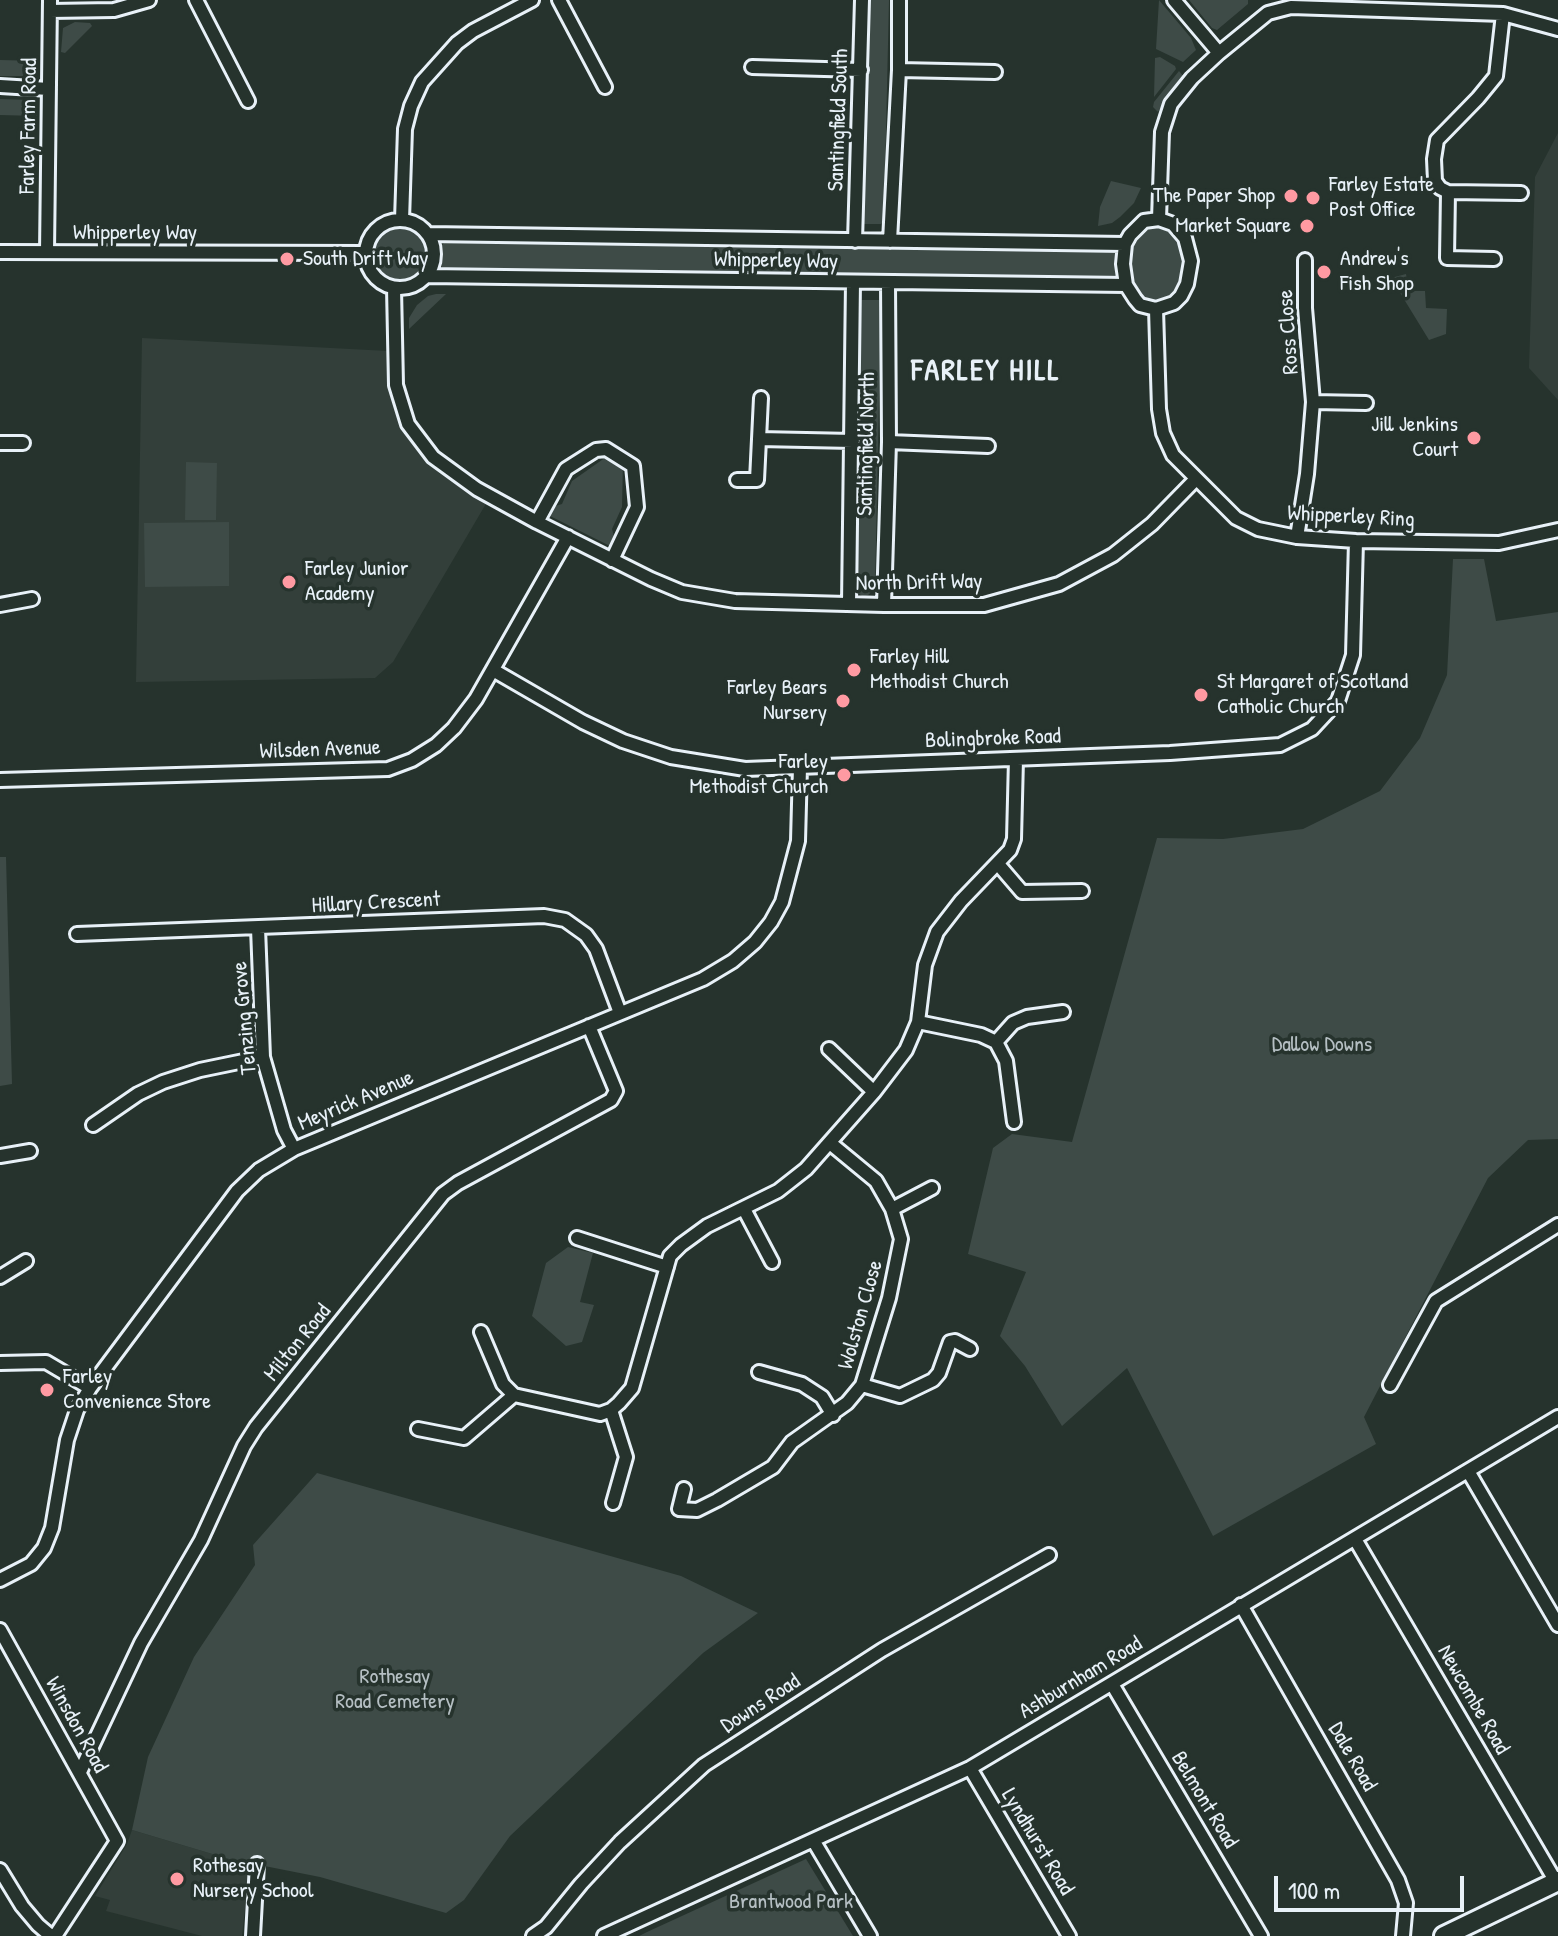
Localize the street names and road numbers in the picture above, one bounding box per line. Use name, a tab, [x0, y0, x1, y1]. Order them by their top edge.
street label: Santingfield South	[823, 48, 855, 192]
street label: Farley Farm Road	[15, 58, 43, 194]
street label: Whipperley Way	[73, 220, 197, 246]
street label: Whipperley Way	[714, 247, 838, 275]
street label: Ross Close	[1273, 289, 1305, 375]
street label: Santingfield North	[853, 372, 881, 516]
street label: Whipperley Ring	[1287, 500, 1415, 534]
street label: North Drift Way	[855, 569, 983, 597]
street label: Bolingbroke Road	[925, 723, 1061, 755]
street label: Wilsden Avenue	[259, 735, 381, 765]
street label: Hillary Crescent	[311, 886, 441, 920]
street label: Tenzing Grove	[227, 960, 263, 1076]
street label: Meyrick Avenue	[294, 1065, 418, 1137]
street label: Wolston Close	[833, 1257, 889, 1373]
street label: Milton Road	[259, 1299, 337, 1387]
street label: Ashburnham Road	[1015, 1631, 1147, 1725]
street label: Newcombe Road	[1431, 1641, 1515, 1759]
street label: Downs Road	[716, 1669, 806, 1739]
street label: Winsdon Road	[39, 1673, 113, 1777]
street label: Dale Road	[1322, 1718, 1382, 1796]
street label: Belmont Road	[1165, 1747, 1243, 1853]
street label: Lyndhurst Road	[995, 1784, 1079, 1900]

